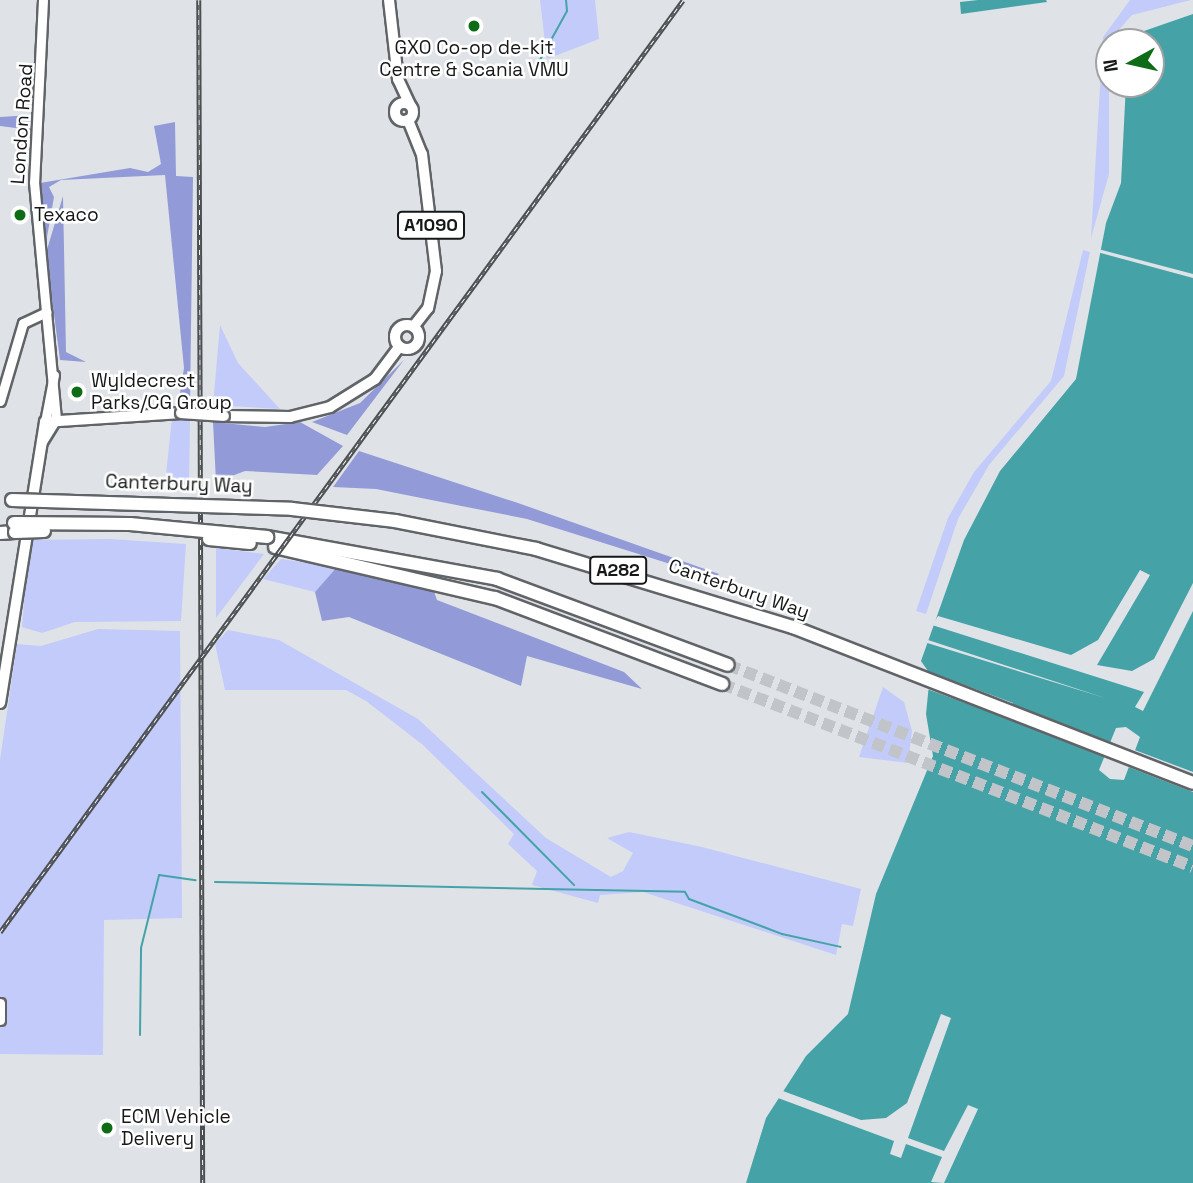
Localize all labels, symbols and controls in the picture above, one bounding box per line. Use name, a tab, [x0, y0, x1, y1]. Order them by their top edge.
marker: GXO Co-op de-kit Centre & Scania VMU	[466, 18, 482, 34]
north arrow	[1095, 28, 1165, 98]
place label: GXO Co-op de-kit Centre & Scania VMU	[379, 37, 569, 81]
text: N	[1097, 58, 1124, 74]
street label: London Road	[6, 63, 38, 185]
place label: Texaco	[34, 204, 99, 226]
marker: Texaco	[12, 207, 28, 223]
road number: A1090	[396, 210, 466, 240]
place label: Wyldecrest Parks/CG Group	[91, 370, 232, 414]
marker: Wyldecrest Parks/CG Group	[69, 384, 85, 400]
street label: Canterbury Way	[105, 470, 253, 498]
street label: Canterbury Way	[666, 554, 812, 624]
road number: A282	[588, 556, 648, 584]
place label: ECM Vehicle Delivery	[121, 1106, 231, 1150]
marker: ECM Vehicle Delivery	[99, 1120, 115, 1136]

